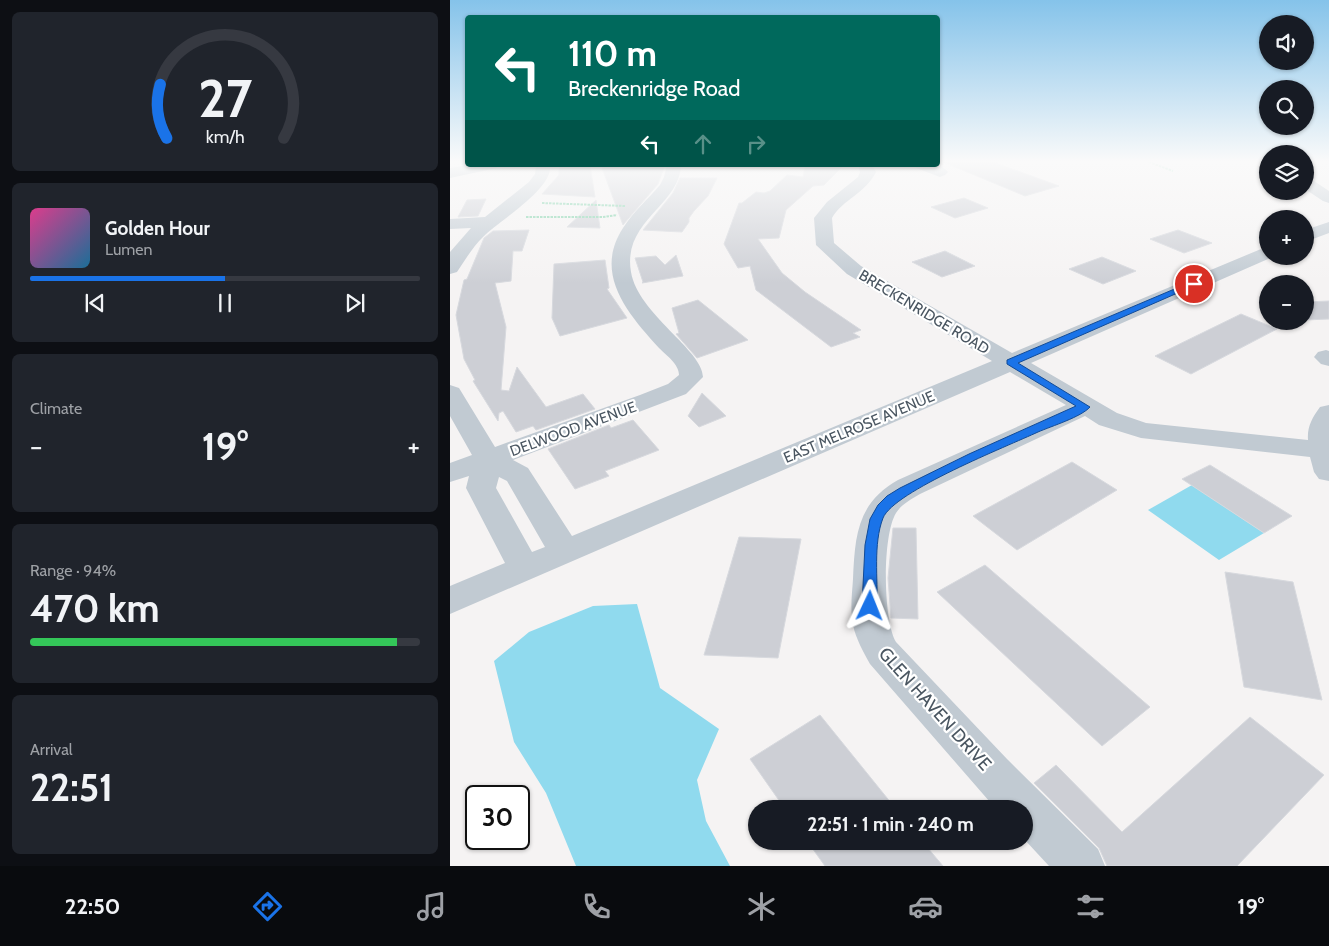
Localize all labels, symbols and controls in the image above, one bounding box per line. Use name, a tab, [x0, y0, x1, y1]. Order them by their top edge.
map controls	[1259, 15, 1314, 330]
button: sound	[1259, 15, 1314, 70]
text: 110 m	[568, 32, 657, 75]
icon: left	[485, 35, 550, 100]
text: 27	[198, 67, 252, 130]
text: Breckenridge Road	[568, 75, 741, 102]
button: search	[1259, 80, 1314, 135]
text: km/h	[205, 126, 245, 147]
icon: left	[636, 130, 664, 158]
icon: ahead	[689, 130, 717, 158]
icon: right	[742, 130, 770, 158]
button: layers	[1259, 145, 1314, 200]
button: +	[1259, 210, 1314, 265]
text: Golden Hour	[105, 217, 210, 240]
text: Lumen	[105, 240, 152, 259]
pin	[1173, 263, 1215, 305]
street label: BRECKENRIDGE ROAD	[856, 266, 993, 358]
icon: arrive	[1180, 270, 1208, 298]
button: −	[1259, 275, 1314, 330]
icon: previous	[81, 289, 109, 317]
icon: pause	[211, 289, 239, 317]
icon: next	[341, 289, 369, 317]
street label: EAST MELROSE AVENUE	[781, 387, 937, 467]
street label: DELWOOD AVENUE	[507, 398, 639, 460]
text: Climate	[30, 399, 82, 418]
text: 19°	[202, 423, 248, 470]
text: −	[30, 429, 42, 463]
text: +	[408, 429, 420, 463]
text: Range · 94%	[30, 561, 116, 580]
position arrow	[843, 579, 895, 631]
text: 470 km	[30, 585, 159, 632]
street label: GLEN HAVEN DRIVE	[874, 643, 996, 775]
text: Arrival	[30, 740, 73, 759]
text: 22:51	[30, 764, 113, 811]
speed limit sign: 30	[465, 785, 530, 850]
text: 22:51 · 1 min · 240 m	[807, 813, 974, 836]
icon: directions	[250, 889, 285, 924]
icon: music	[414, 889, 449, 924]
icon: phone	[579, 889, 614, 924]
icon: climate	[744, 889, 779, 924]
icon: car	[908, 889, 943, 924]
icon: filters	[1073, 889, 1108, 924]
text: 22:50	[65, 893, 120, 920]
text: 19°	[1237, 893, 1264, 920]

